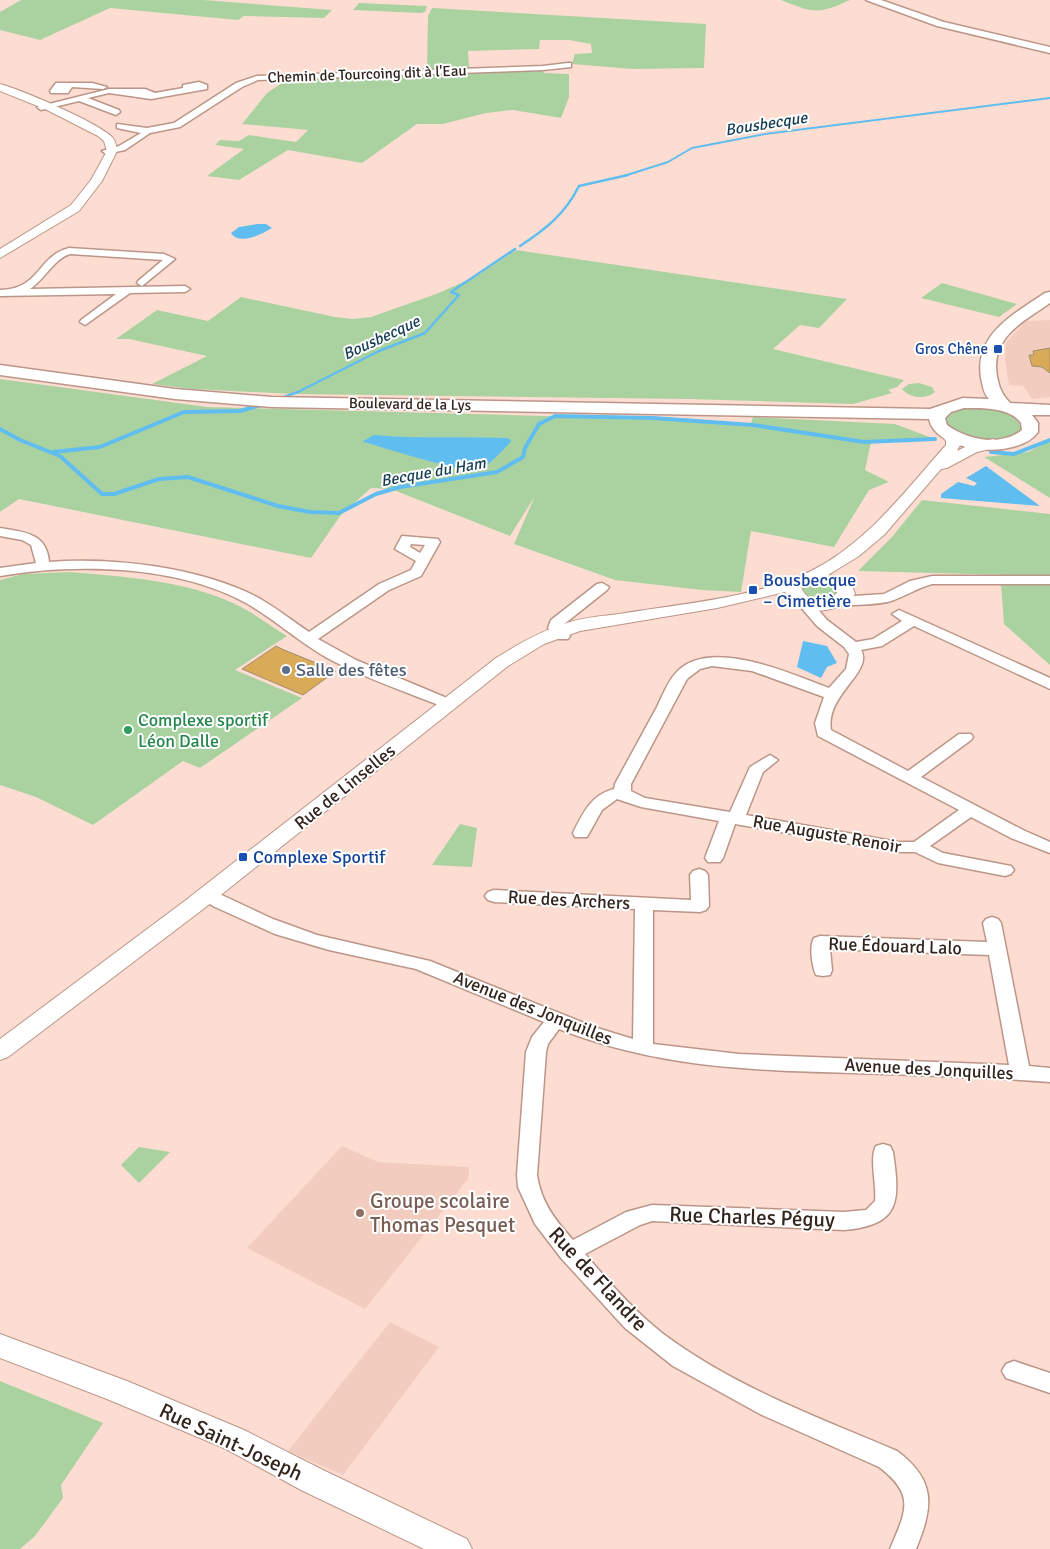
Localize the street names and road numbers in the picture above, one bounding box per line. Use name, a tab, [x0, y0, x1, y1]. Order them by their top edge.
street label: Chemin de Tourcoing dit à l'Eau	[267, 62, 467, 86]
street label: Boulevard de la Lys	[349, 394, 472, 414]
street label: Rue de Linselles	[290, 740, 400, 834]
street label: Rue Auguste Renoir	[751, 810, 903, 858]
street label: Rue des Archers	[507, 886, 631, 914]
street label: Rue Édouard Lalo	[828, 933, 962, 959]
street label: Avenue des Jonquilles	[450, 966, 616, 1050]
street label: Avenue des Jonquilles	[844, 1054, 1014, 1084]
street label: Rue Charles Péguy	[669, 1201, 835, 1233]
street label: Rue de Flandre	[543, 1221, 653, 1337]
street label: Rue Saint-Joseph	[155, 1397, 307, 1487]

